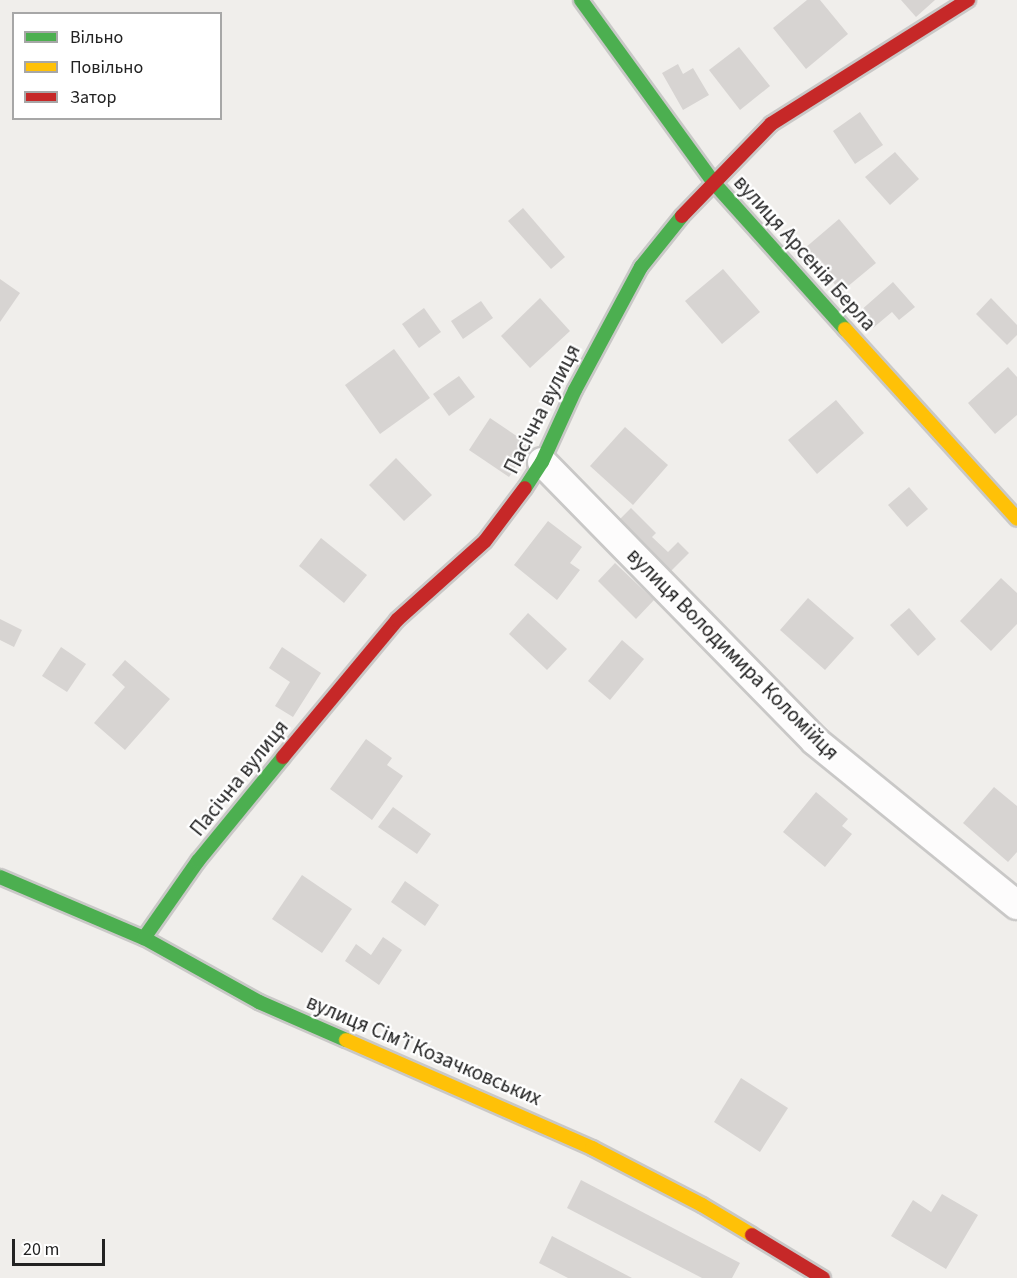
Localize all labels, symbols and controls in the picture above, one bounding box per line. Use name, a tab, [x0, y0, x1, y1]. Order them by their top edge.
legend	[12, 12, 222, 120]
text: Вільно	[70, 25, 123, 50]
text: Повільно	[70, 55, 143, 80]
text: Затор	[70, 85, 117, 110]
street label: вулиця Арсенія Берла	[729, 170, 881, 336]
street label: Пасічна вулиця	[499, 340, 585, 478]
street label: вулиця Володимира Коломійця	[622, 543, 844, 765]
street label: Пасічна вулиця	[185, 715, 293, 841]
street label: вулиця Сімʼї Козачковських	[303, 989, 545, 1111]
scale bar	[15, 1227, 108, 1265]
text: 20 m	[23, 1237, 59, 1262]

